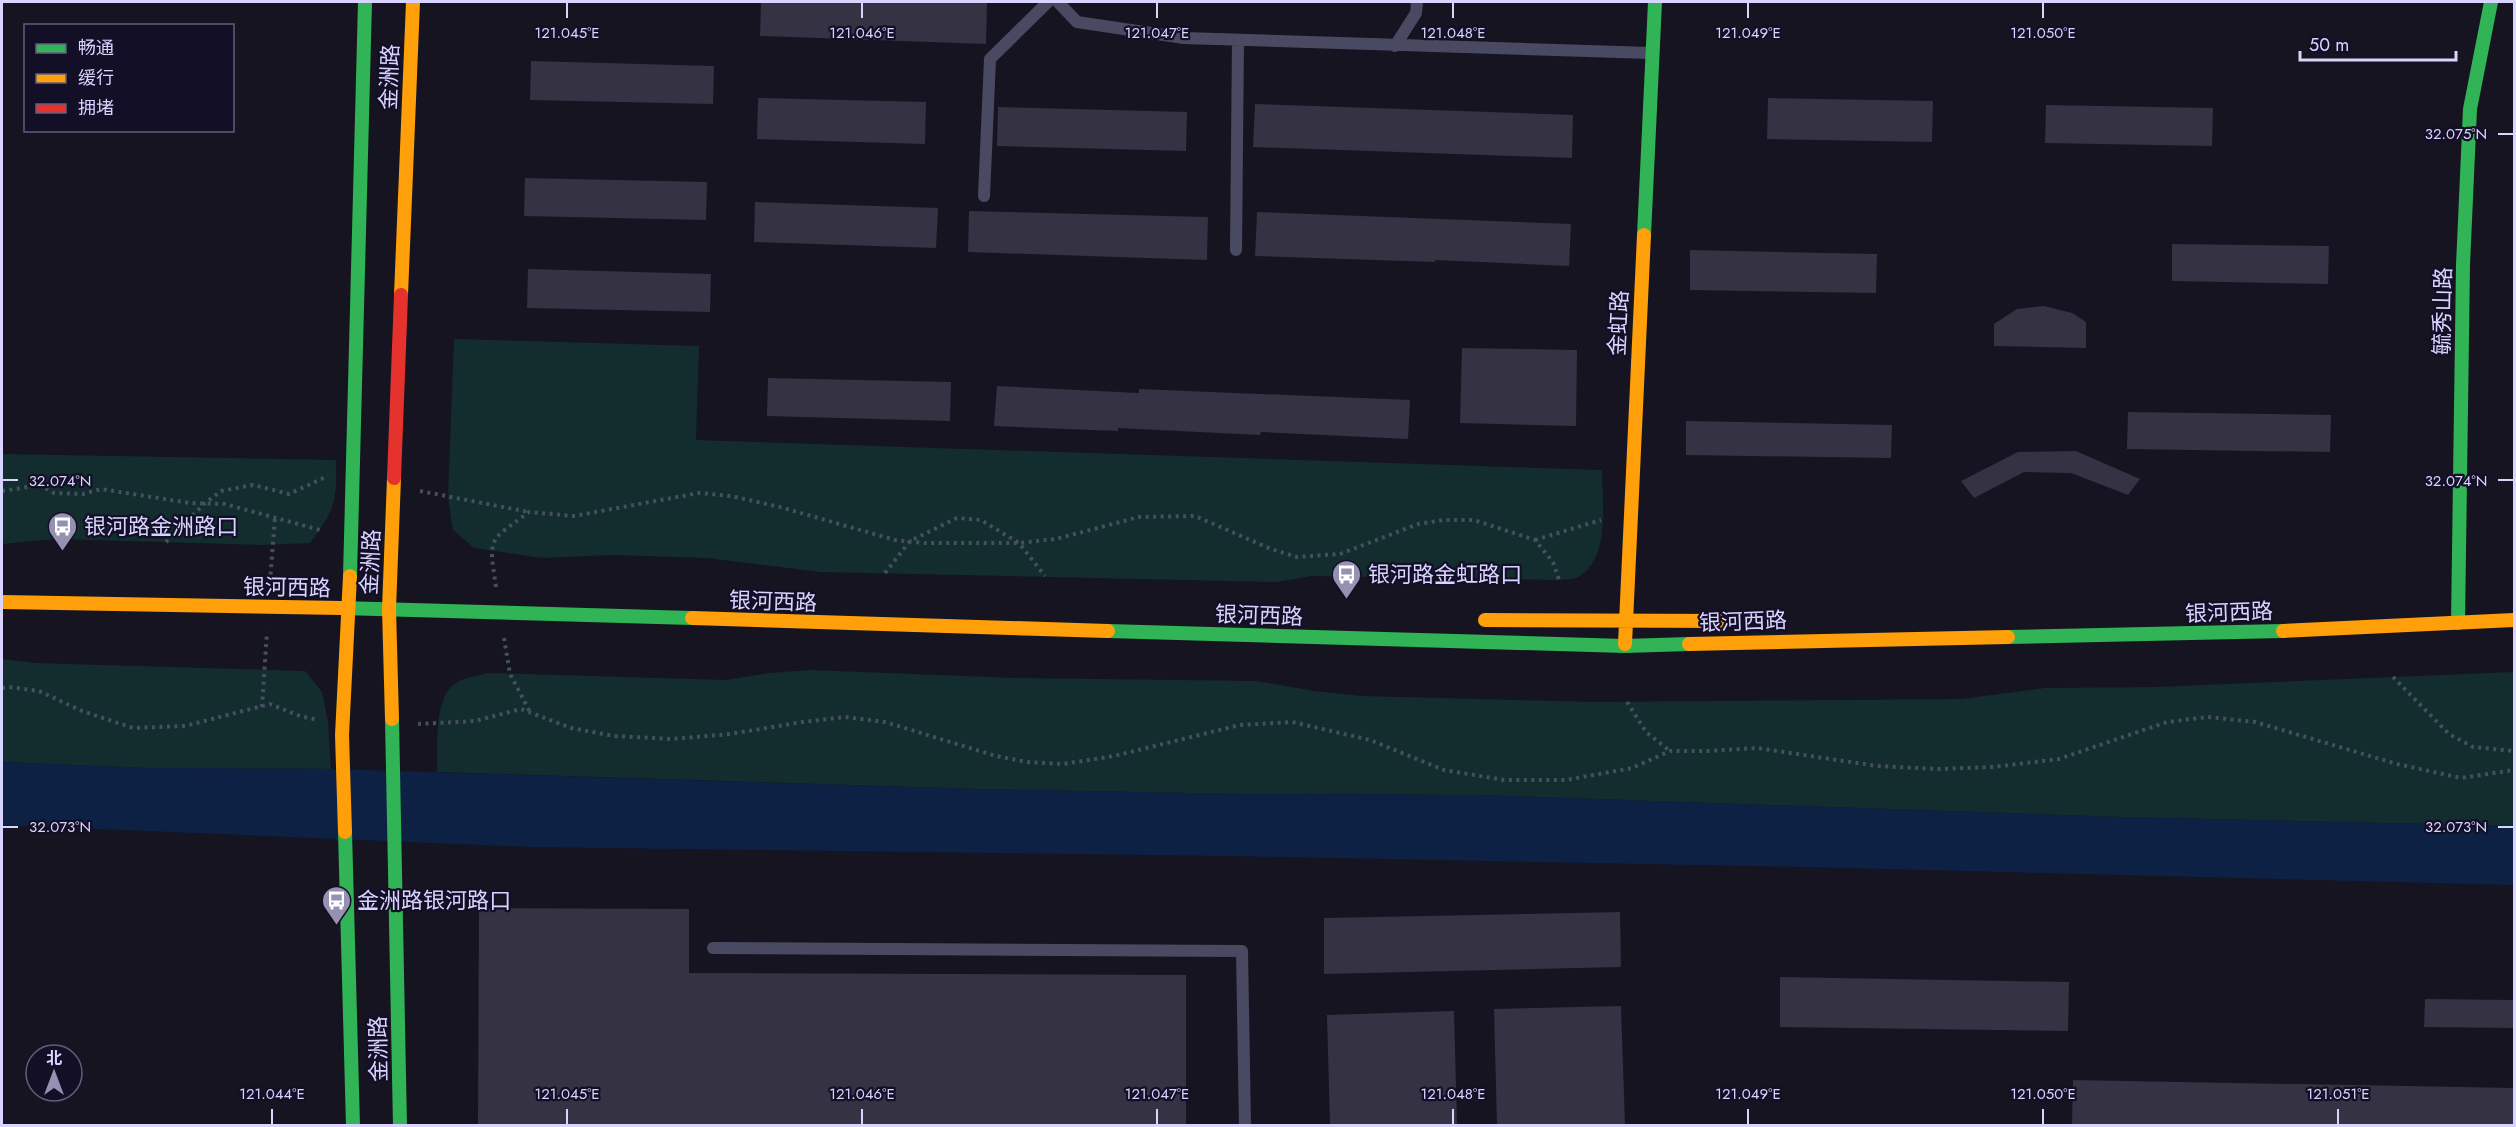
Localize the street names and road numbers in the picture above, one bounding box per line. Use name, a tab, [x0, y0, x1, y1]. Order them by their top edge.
street label: 金洲路	[372, 43, 406, 111]
street label: 毓秀山路	[2425, 267, 2459, 355]
street label: 金虹路	[1600, 289, 1636, 357]
street label: 金洲路	[352, 528, 388, 596]
street label: 银河西路	[243, 570, 331, 604]
street label: 银河西路	[728, 583, 818, 619]
street label: 银河西路	[2184, 594, 2274, 630]
street label: 银河西路	[1214, 597, 1304, 633]
street label: 银河西路	[1698, 603, 1788, 639]
street label: 金洲路	[361, 1016, 395, 1082]

